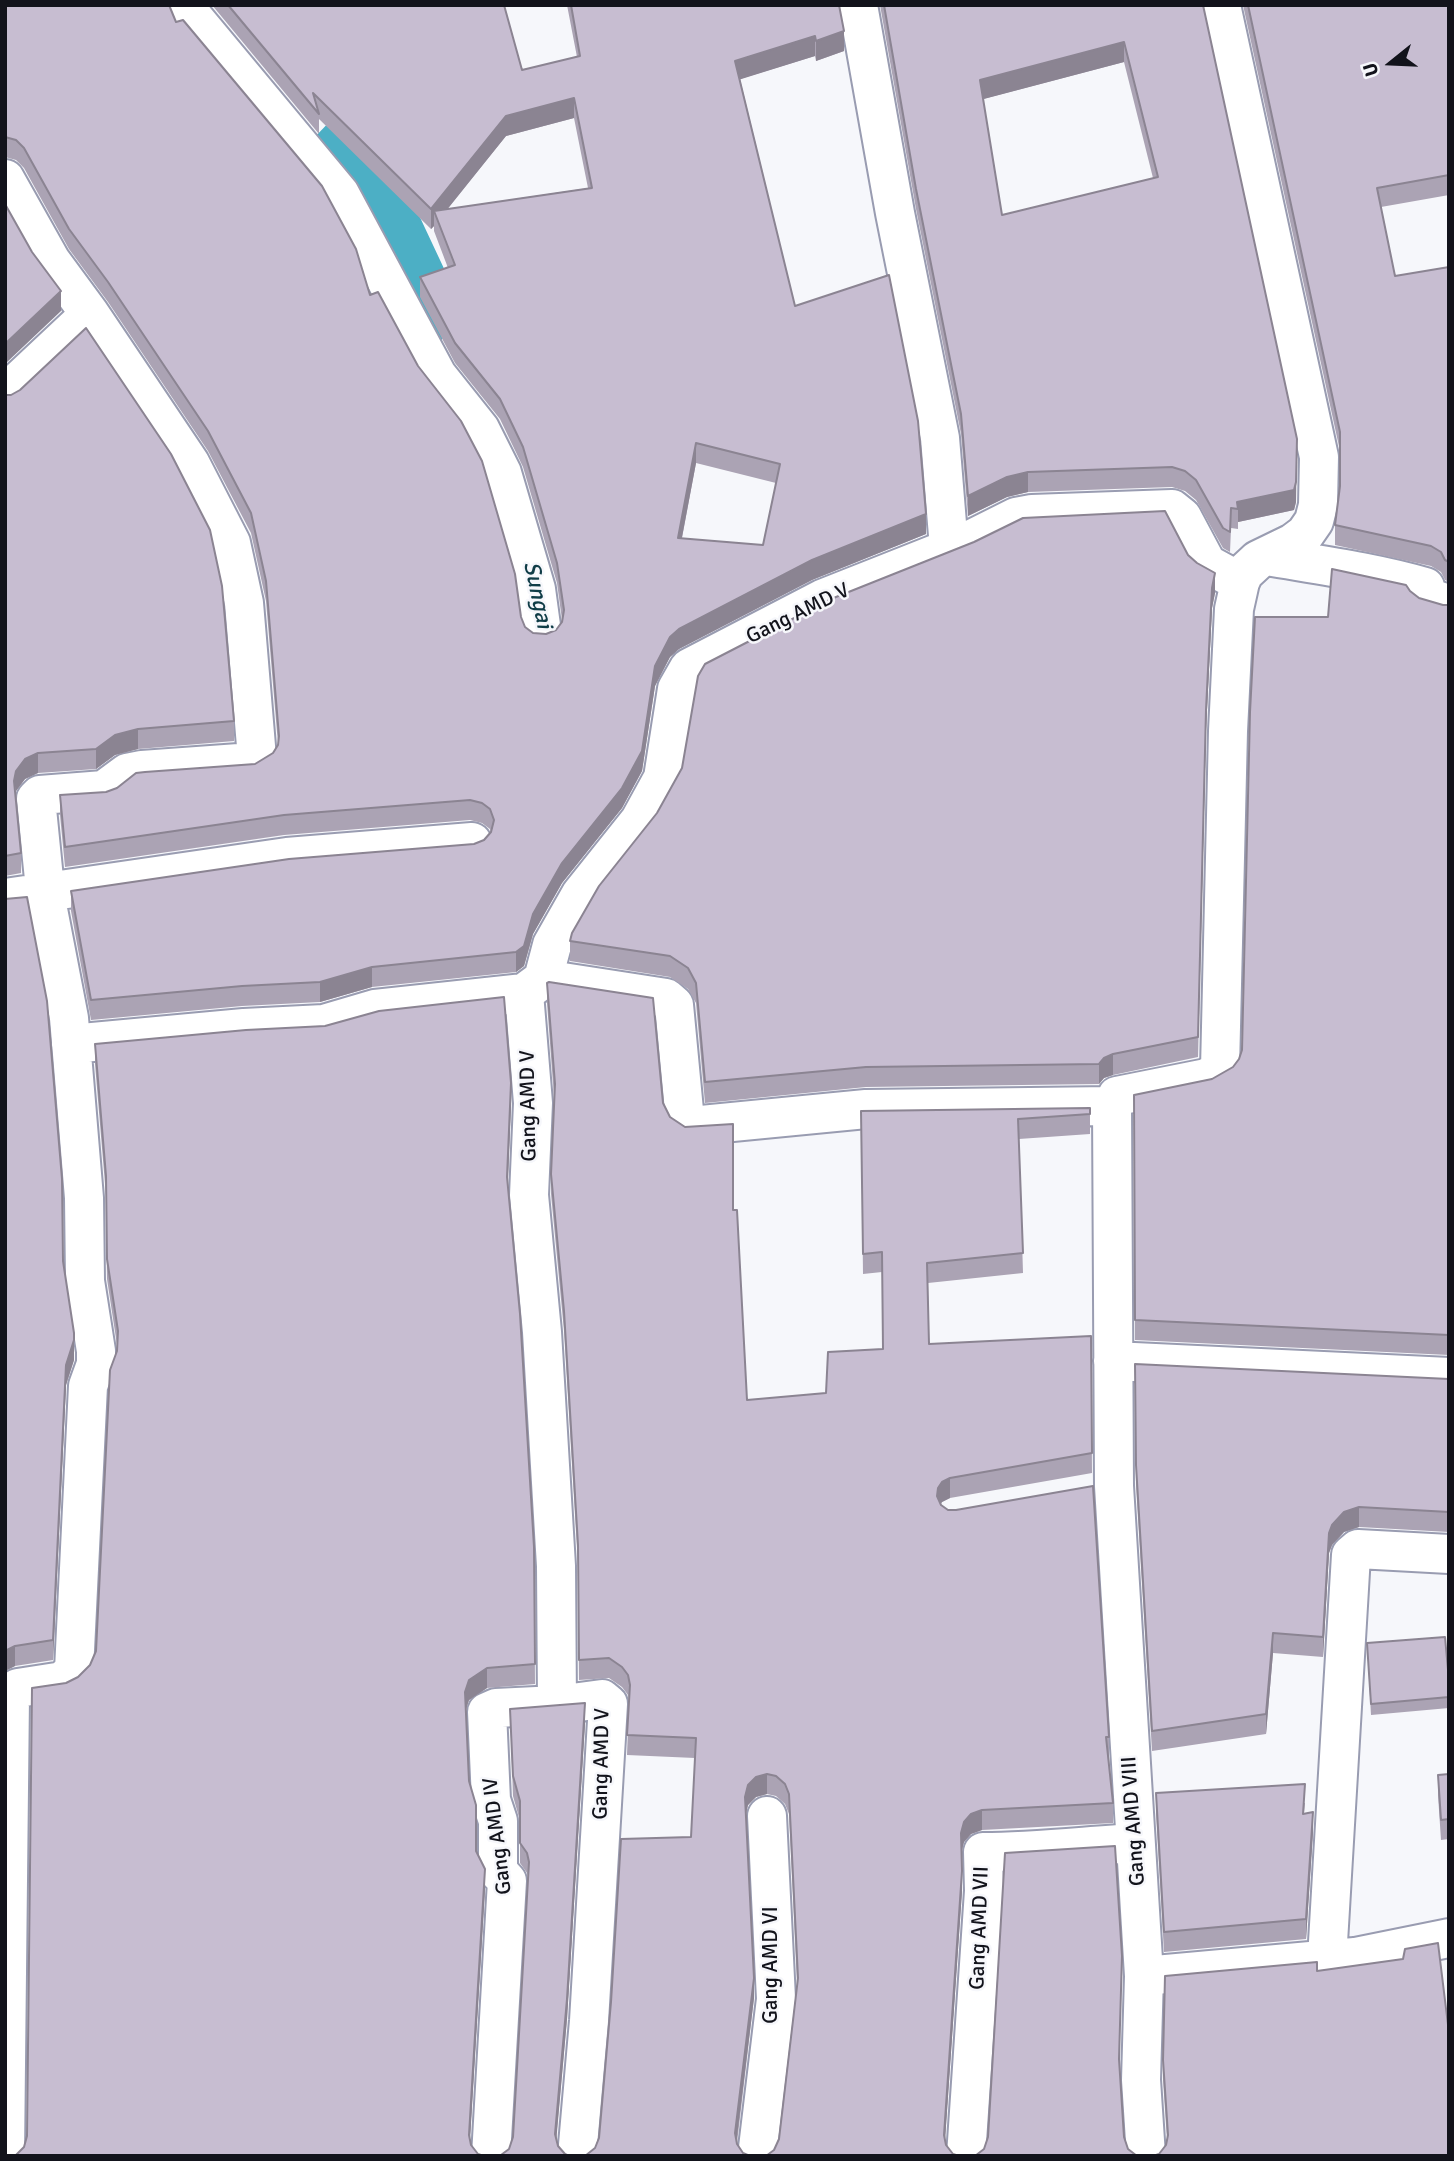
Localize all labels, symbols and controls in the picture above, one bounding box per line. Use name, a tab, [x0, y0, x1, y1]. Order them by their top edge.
north arrow	[1356, 28, 1426, 98]
text: U	[1358, 60, 1384, 79]
water label: Sungai	[516, 559, 558, 631]
street label: Gang AMD V	[742, 578, 854, 650]
street label: Gang AMD V	[515, 1050, 543, 1162]
street label: Gang AMD V	[588, 1708, 616, 1820]
street label: Gang AMD VIII	[1117, 1755, 1151, 1887]
street label: Gang AMD IV	[478, 1776, 518, 1896]
street label: Gang AMD VII	[965, 1866, 995, 1990]
street label: Gang AMD VI	[758, 1906, 784, 2024]

